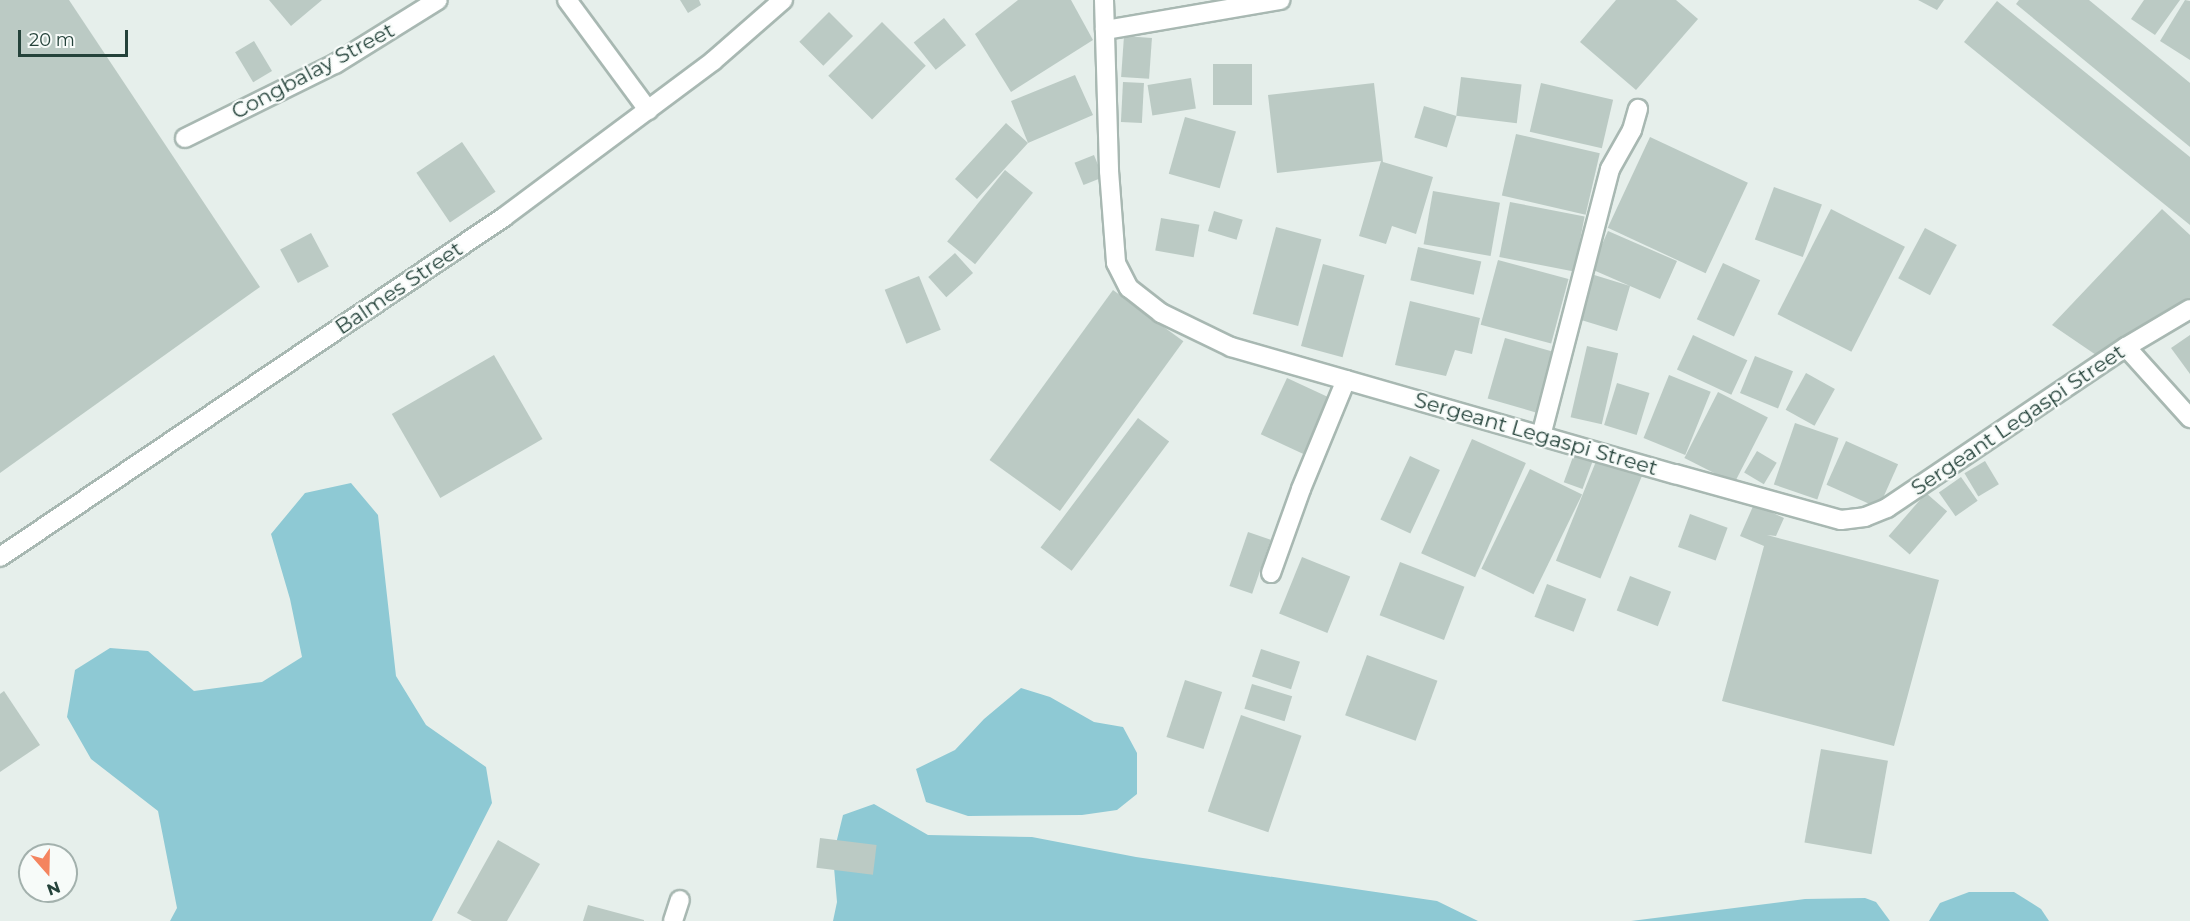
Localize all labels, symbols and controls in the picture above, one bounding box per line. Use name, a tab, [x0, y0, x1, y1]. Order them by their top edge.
street label: Congbalay Street	[227, 17, 399, 125]
scale bar	[21, 18, 130, 56]
text: 20 m	[29, 29, 75, 51]
street label: Balmes Street	[331, 236, 467, 340]
street label: Sergeant Legaspi Street	[1907, 339, 2129, 501]
street label: Sergeant Legaspi Street	[1411, 387, 1661, 481]
north arrow	[18, 843, 78, 903]
text: N	[44, 877, 63, 900]

